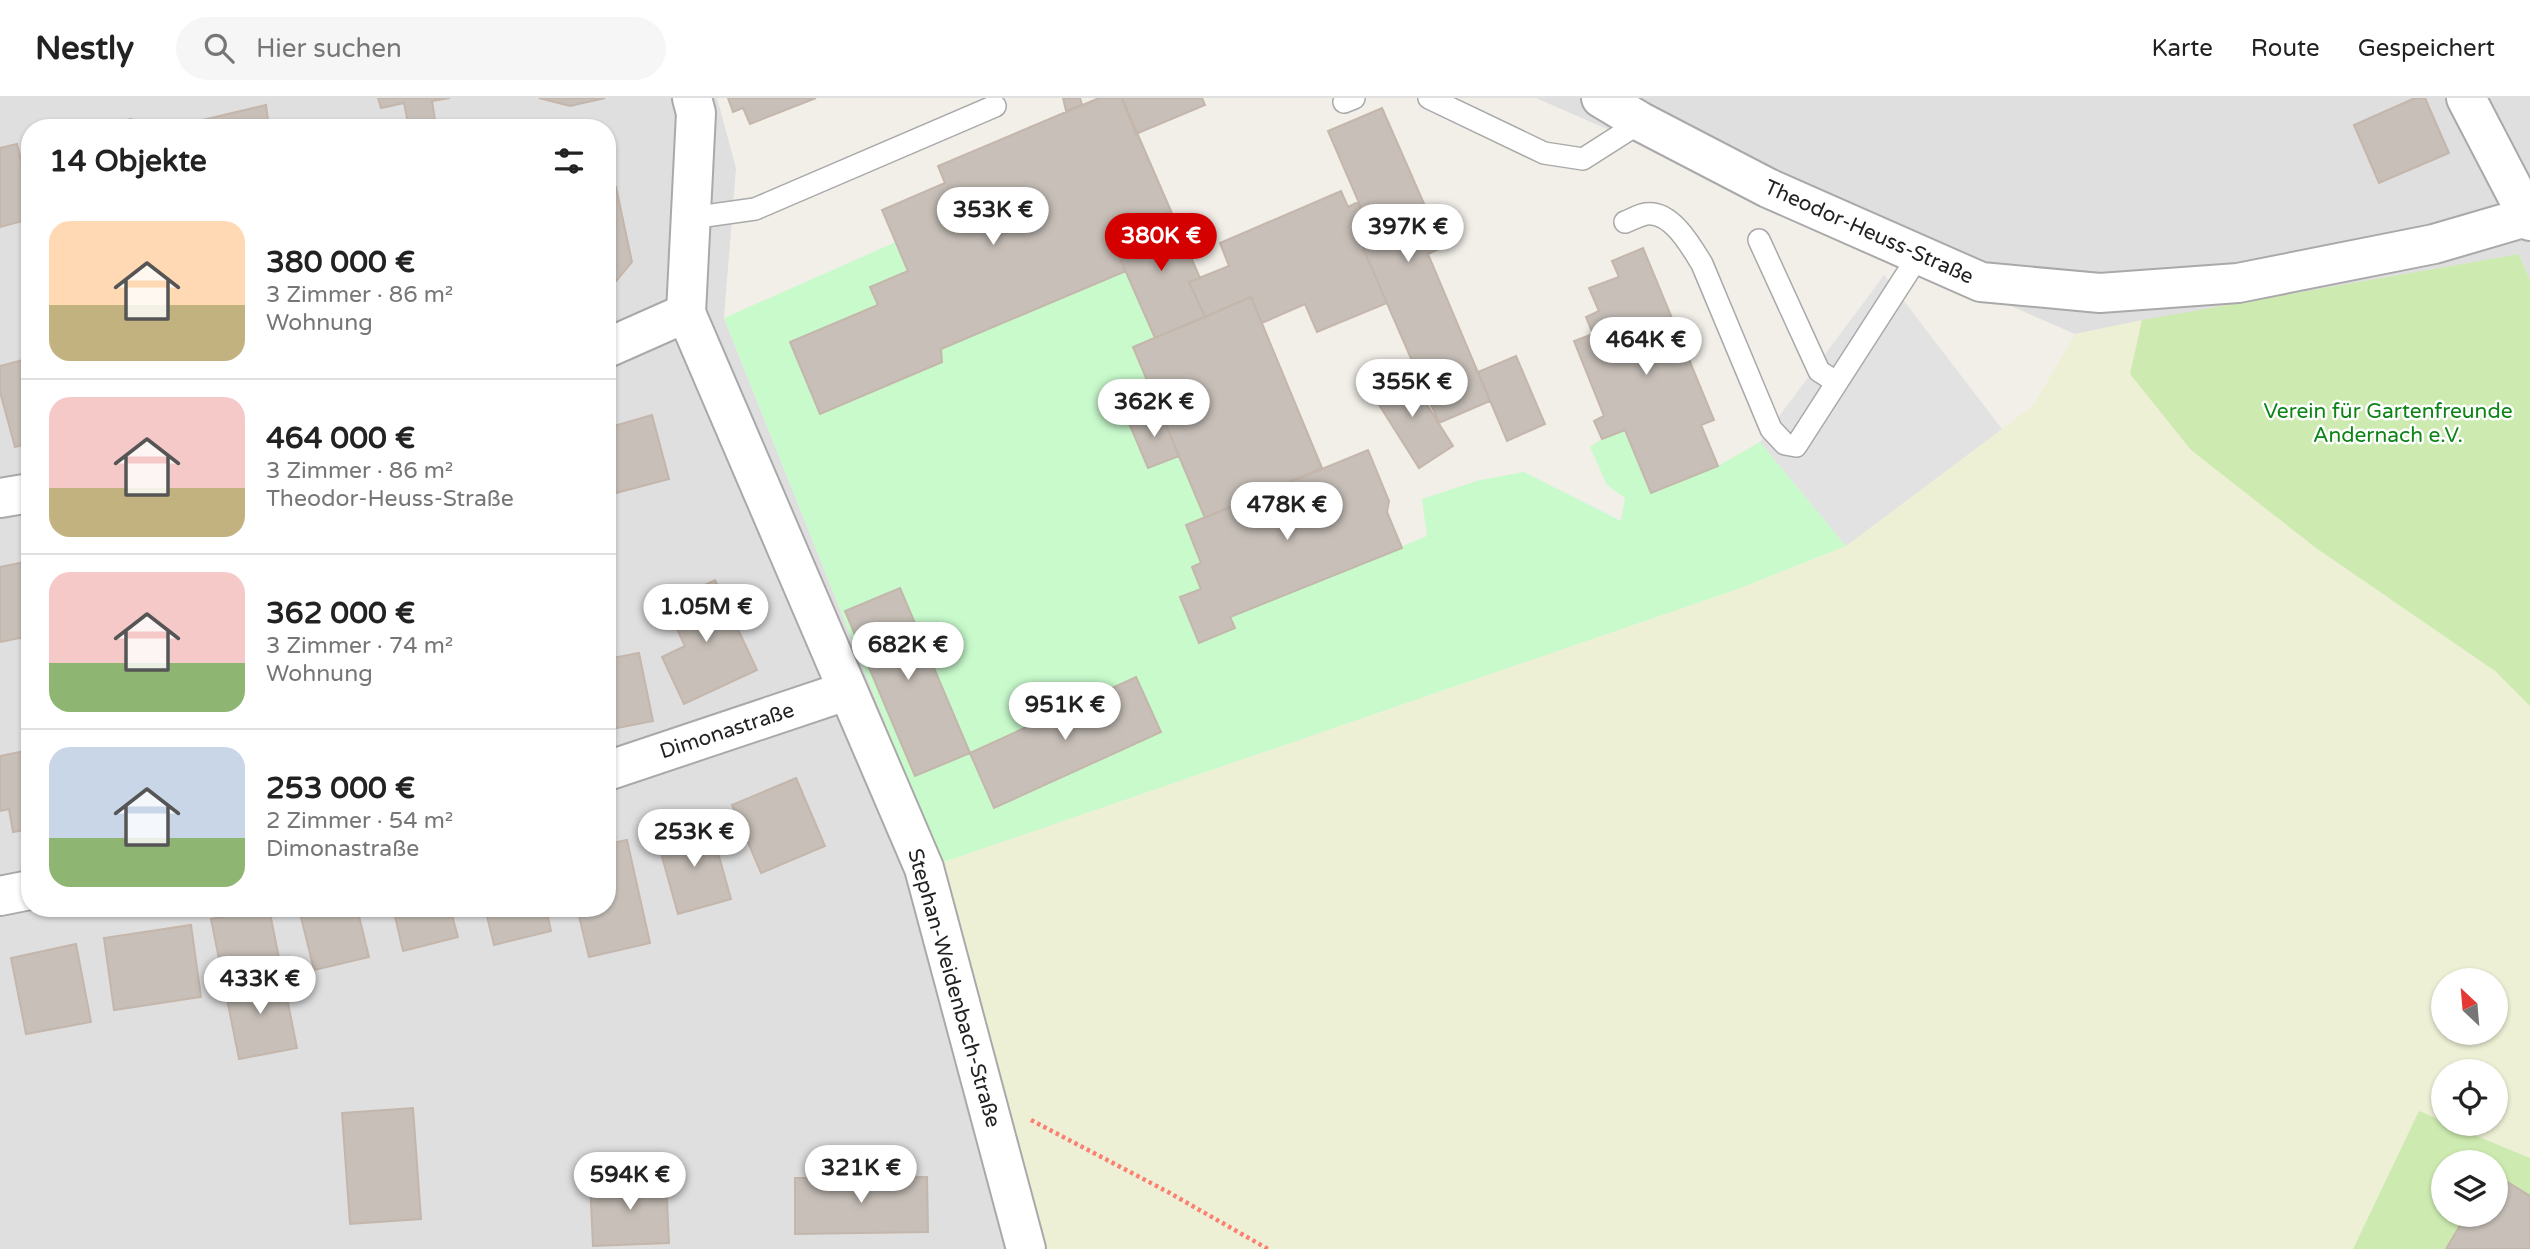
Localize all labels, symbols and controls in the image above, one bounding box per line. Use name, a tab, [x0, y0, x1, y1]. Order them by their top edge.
search box	[176, 17, 666, 80]
text: Nestly	[35, 29, 134, 68]
icon: search	[200, 29, 238, 67]
text: Hier suchen	[256, 33, 402, 64]
text: Karte	[2151, 34, 2213, 63]
text: Route	[2251, 34, 2320, 63]
text: Gespeichert	[2358, 34, 2495, 63]
icon: filters	[550, 142, 588, 180]
text: 14 Objekte	[49, 143, 207, 180]
street label: Theodor-Heuss-Straße	[1761, 175, 1978, 289]
pin: 353K €	[936, 188, 1050, 247]
text: 353K €	[953, 196, 1033, 224]
pin: 397K €	[1351, 204, 1465, 264]
text: 397K €	[1368, 213, 1448, 241]
pin: 380K €	[1104, 214, 1218, 273]
text: 380K €	[1121, 222, 1201, 250]
text: 380 000 €	[266, 244, 415, 281]
icon: home	[105, 249, 189, 333]
text: 3 Zimmer · 86 m²	[266, 281, 453, 309]
text: Wohnung	[266, 309, 373, 337]
pin: 464K €	[1589, 317, 1703, 377]
text: 464K €	[1606, 326, 1686, 354]
pin: 355K €	[1355, 360, 1469, 419]
text: 355K €	[1372, 368, 1452, 396]
pin: 362K €	[1097, 380, 1211, 439]
text: 362K €	[1114, 388, 1194, 416]
park label: Verein für Gartenfreunde Andernach e.V.	[2263, 399, 2513, 448]
text: 464 000 €	[266, 420, 415, 457]
icon: home	[105, 425, 189, 509]
text: 3 Zimmer · 86 m²	[266, 457, 453, 485]
pin: 478K €	[1230, 482, 1344, 542]
text: Theodor-Heuss-Straße	[266, 485, 514, 513]
text: 478K €	[1247, 491, 1327, 519]
pin: 1.05M €	[641, 584, 771, 644]
text: 1.05M €	[659, 593, 753, 621]
text: 362 000 €	[266, 595, 415, 632]
icon: home	[105, 600, 189, 684]
pin: 682K €	[851, 622, 965, 682]
text: 682K €	[868, 631, 948, 659]
text: 3 Zimmer · 74 m²	[266, 632, 453, 660]
text: Wohnung	[266, 660, 373, 688]
pin: 951K €	[1008, 682, 1122, 742]
text: 951K €	[1025, 691, 1105, 719]
street label: Dimonastraße	[657, 697, 798, 765]
text: 253 000 €	[266, 770, 415, 807]
icon: home	[105, 775, 189, 859]
text: 2 Zimmer · 54 m²	[266, 807, 453, 835]
pin: 253K €	[637, 810, 751, 869]
text: 253K €	[654, 818, 734, 846]
text: Dimonastraße	[266, 835, 419, 863]
street label: Stephan-Weidenbach-Straße	[902, 846, 1006, 1130]
pin: 433K €	[203, 956, 317, 1016]
text: 433K €	[220, 965, 300, 993]
north arrow	[2431, 968, 2508, 1045]
map controls	[2431, 968, 2508, 1227]
button: locate	[2431, 1059, 2508, 1136]
pin: 321K €	[804, 1146, 918, 1205]
button: layers	[2431, 1150, 2508, 1227]
pin: 594K €	[573, 1152, 687, 1212]
text: 321K €	[821, 1154, 901, 1182]
text: 594K €	[590, 1161, 670, 1189]

